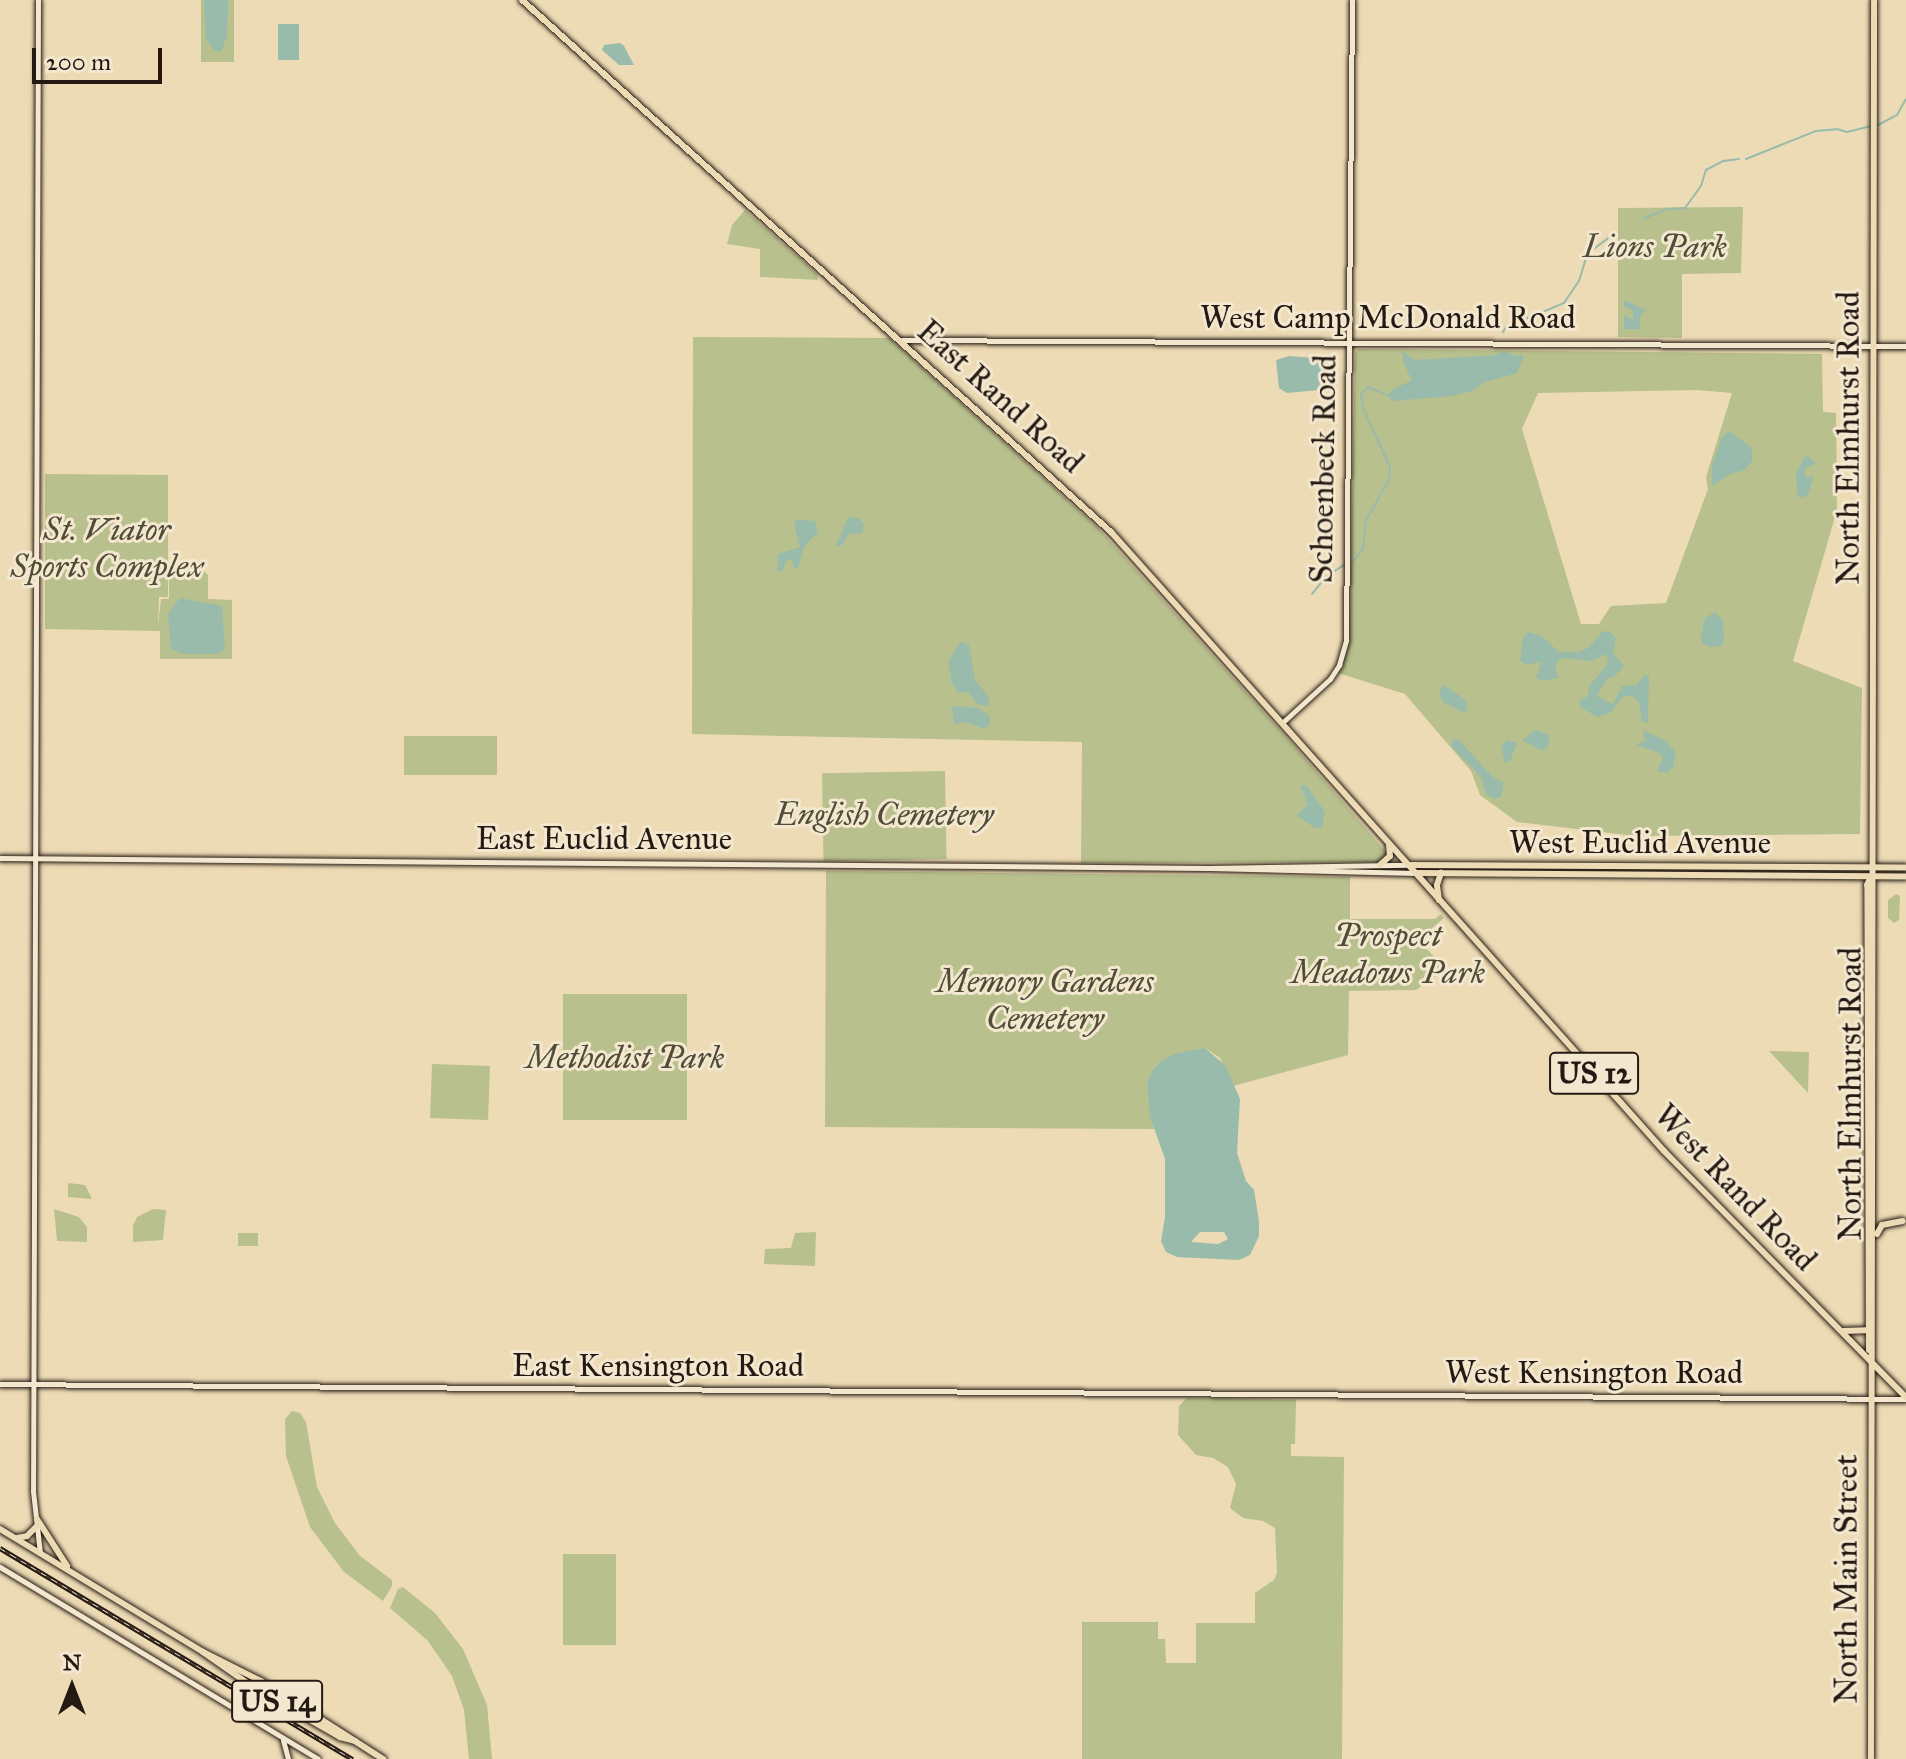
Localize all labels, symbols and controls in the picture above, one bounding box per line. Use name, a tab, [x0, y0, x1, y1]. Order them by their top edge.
scale bar	[36, 32, 166, 82]
text: 200 m	[46, 47, 111, 77]
park label: Lions Park	[1583, 228, 1727, 266]
street label: North Elmhurst Road	[1830, 291, 1868, 585]
street label: West Camp McDonald Road	[1200, 299, 1576, 337]
street label: East Rand Road	[909, 312, 1091, 482]
street label: Schoenbeck Road	[1303, 354, 1345, 584]
park label: St. Viator Sports Complex	[11, 512, 203, 587]
park label: English Cemetery	[774, 796, 994, 834]
street label: East Euclid Avenue	[476, 820, 732, 858]
street label: West Euclid Avenue	[1509, 824, 1771, 862]
park label: Prospect Meadows Park	[1291, 918, 1485, 993]
street label: North Elmhurst Road	[1832, 947, 1870, 1241]
park label: Memory Gardens Cemetery	[936, 964, 1154, 1039]
park label: Methodist Park	[526, 1039, 724, 1077]
road number: US 12	[1548, 1047, 1640, 1099]
street label: West Rand Road	[1646, 1097, 1824, 1279]
street label: East Kensington Road	[512, 1347, 804, 1385]
street label: West Kensington Road	[1445, 1354, 1743, 1392]
street label: North Main Street	[1828, 1454, 1866, 1704]
north arrow	[32, 1647, 112, 1727]
text: N	[63, 1649, 81, 1676]
road number: US 14	[231, 1675, 323, 1727]

